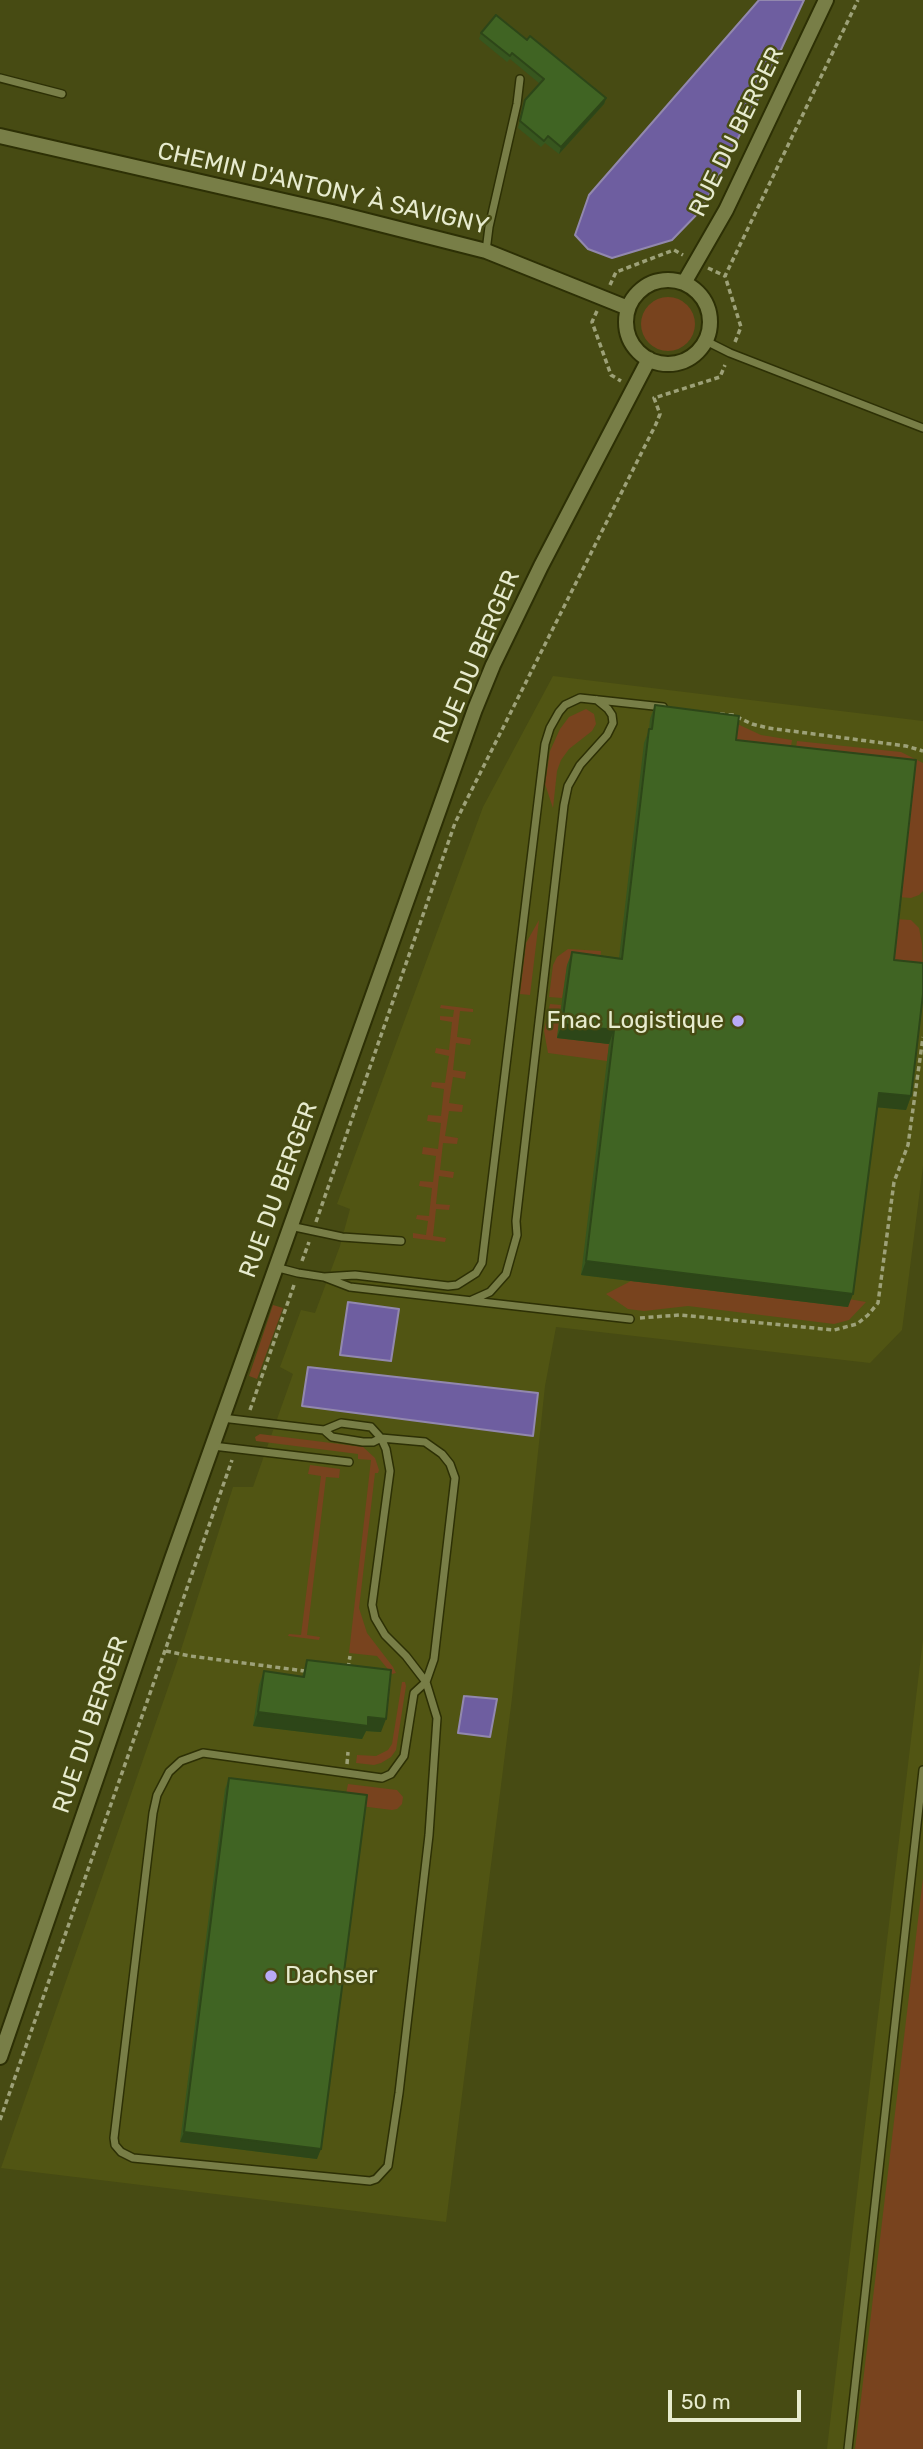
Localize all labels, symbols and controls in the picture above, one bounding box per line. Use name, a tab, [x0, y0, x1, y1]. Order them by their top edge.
street label: RUE DU BERGER	[683, 43, 791, 221]
street label: CHEMIN D'ANTONY À SAVIGNY	[155, 137, 491, 241]
street label: RUE DU BERGER	[428, 566, 526, 748]
place label: Fnac Logistique	[547, 1007, 724, 1035]
marker: Fnac Logistique	[730, 1013, 746, 1029]
street label: RUE DU BERGER	[234, 1098, 324, 1282]
street label: RUE DU BERGER	[47, 1633, 135, 1817]
place label: Dachser	[285, 1962, 377, 1990]
marker: Dachser	[263, 1968, 279, 1984]
scale bar	[671, 2376, 804, 2420]
text: 50 m	[681, 2389, 731, 2414]

